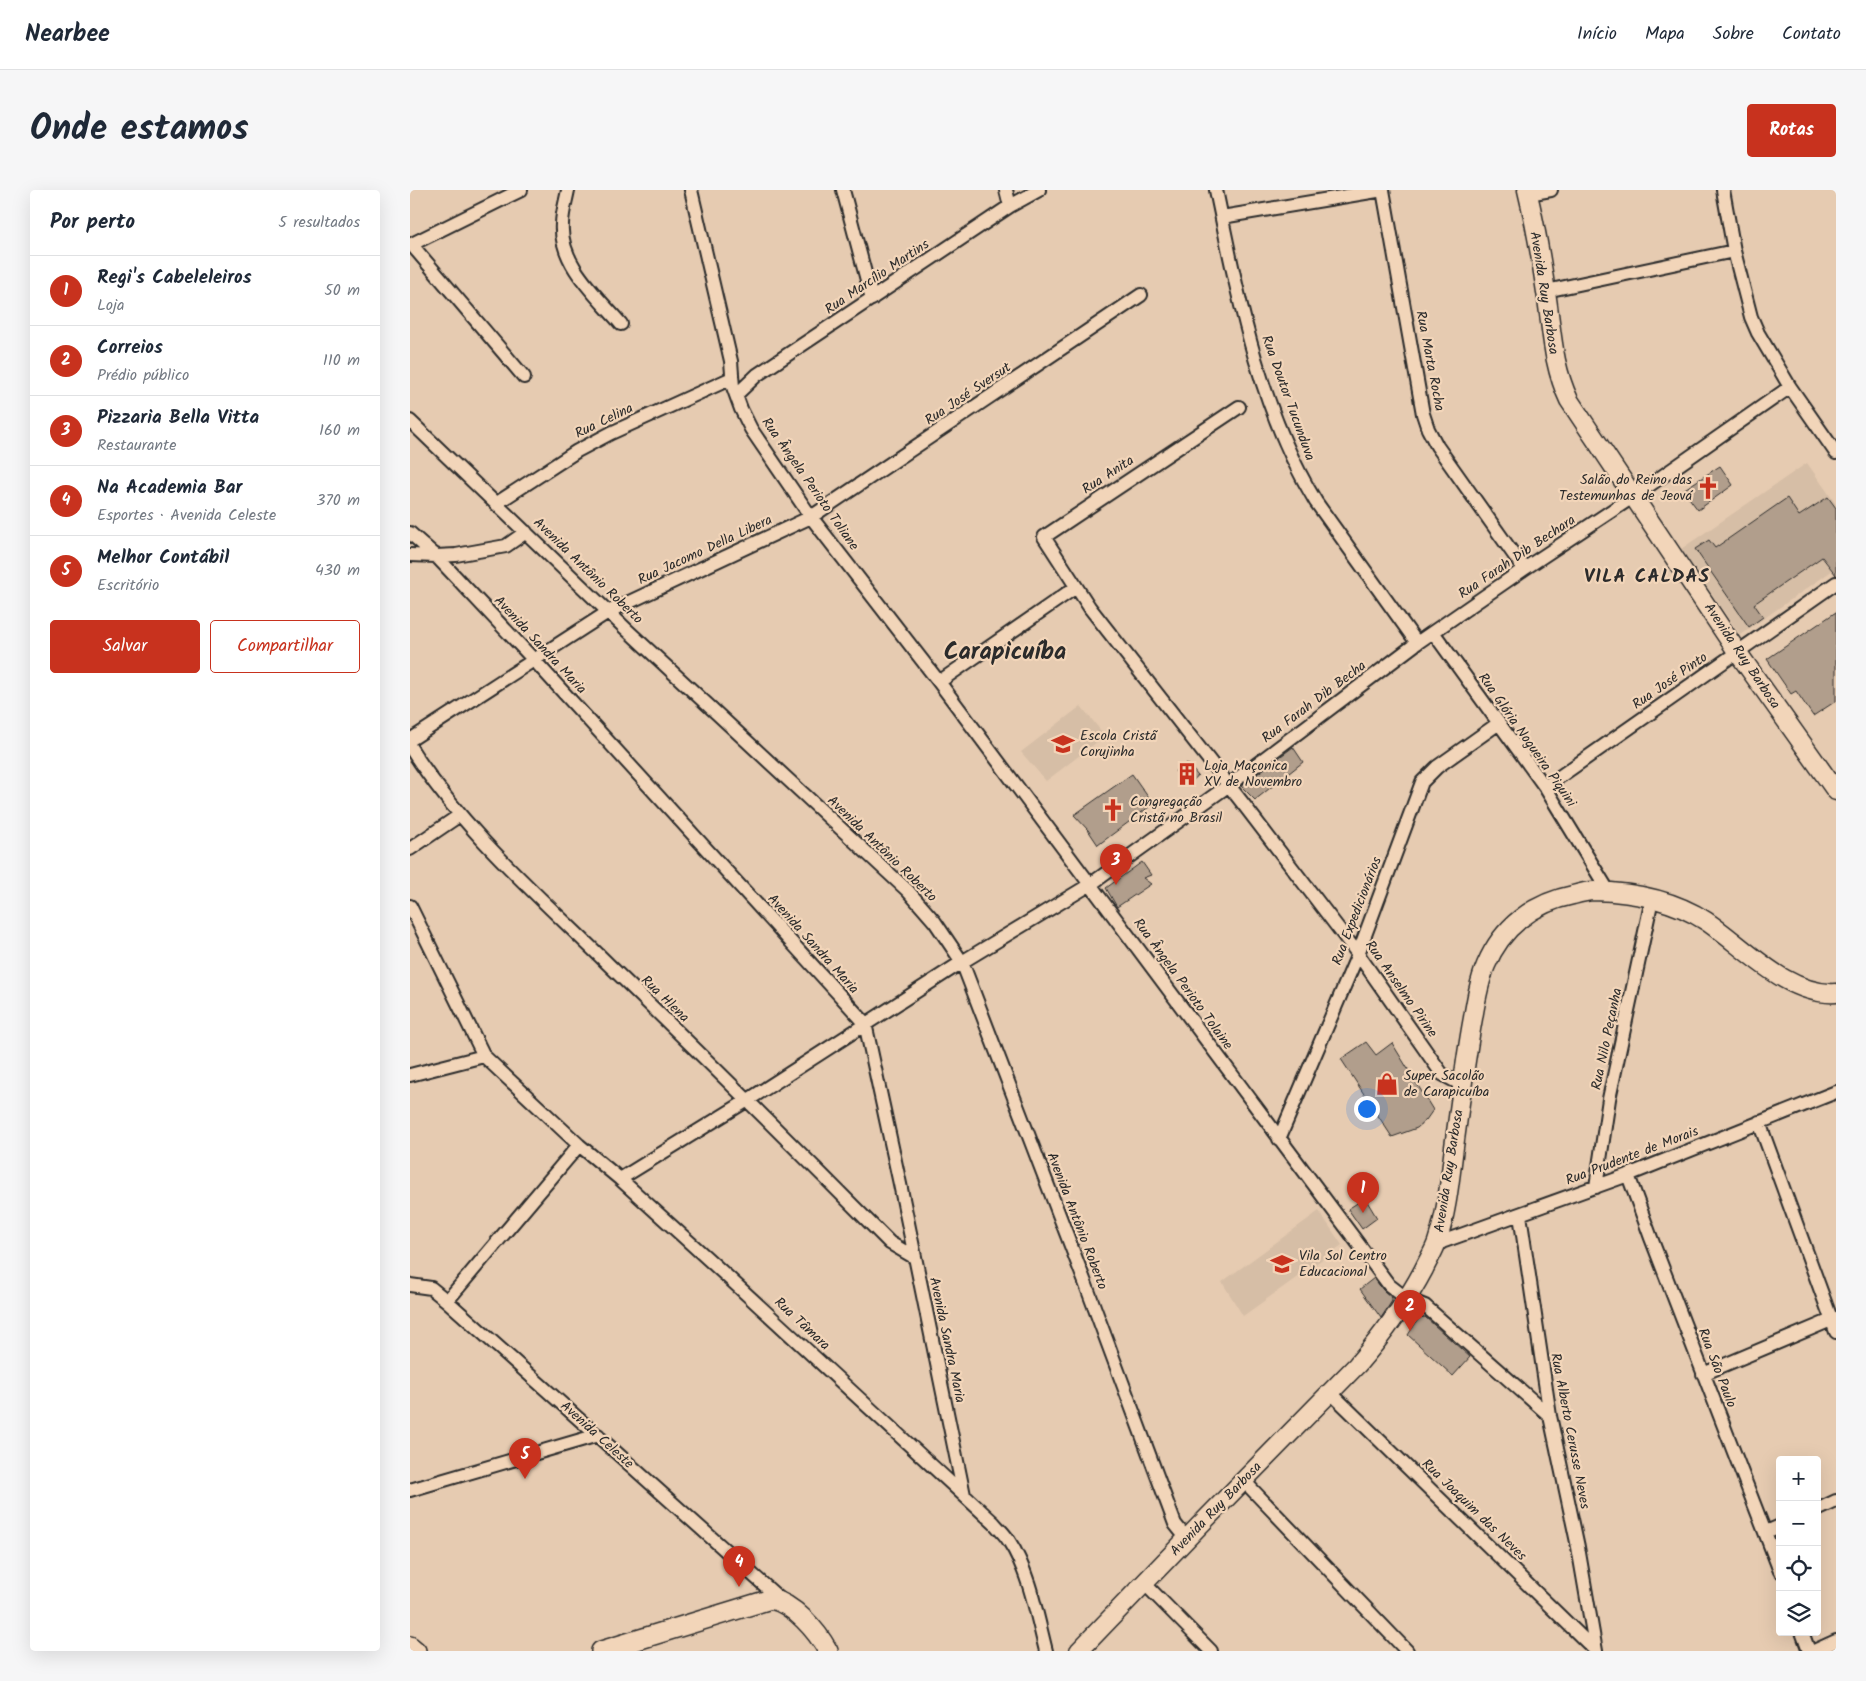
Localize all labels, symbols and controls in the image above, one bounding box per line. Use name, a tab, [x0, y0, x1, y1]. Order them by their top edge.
text: Nearbee	[25, 15, 110, 54]
text: Início	[1577, 20, 1617, 49]
text: Mapa	[1645, 20, 1685, 49]
text: Sobre	[1713, 20, 1754, 49]
text: Contato	[1782, 20, 1841, 49]
text: Onde estamos	[30, 102, 249, 158]
button: Rotas	[1747, 104, 1836, 157]
text: Por perto	[50, 206, 135, 239]
text: 5 resultados	[278, 210, 360, 235]
street label: Avenida Ruy Barbosa	[1523, 230, 1565, 356]
street label: Rua Marcílio Martins	[820, 234, 934, 320]
text: Regi's Cabeleleiros	[97, 263, 252, 293]
text: 1	[64, 278, 68, 303]
text: 50 m	[324, 278, 360, 303]
text: Loja	[97, 293, 125, 318]
street label: Rua Marta Rocha	[1409, 309, 1451, 413]
street label: Rua Doutor Tucunduva	[1255, 332, 1321, 464]
text: Correios	[97, 333, 163, 363]
text: 2	[61, 348, 71, 373]
text: 110 m	[323, 348, 360, 373]
street label: Rua José Sversut	[920, 357, 1016, 431]
text: Prédio público	[97, 363, 189, 388]
street label: Rua Celina	[571, 397, 637, 445]
text: Pizzaria Bella Vitta	[97, 403, 259, 433]
street label: Rua Ângela Perioto Toliane	[756, 413, 865, 556]
text: 3	[62, 418, 70, 443]
text: 160 m	[319, 418, 360, 443]
text: Restaurante	[97, 433, 176, 458]
street label: Rua Anita	[1078, 450, 1138, 500]
place label: Salão do Reino das Testemunhas de Jeová	[1559, 469, 1693, 507]
text: Na Academia Bar	[97, 473, 242, 503]
church icon: Salão do Reino das Testemunhas de Jeová	[1695, 475, 1721, 501]
text: 4	[62, 488, 70, 513]
text: 370 m	[316, 488, 360, 513]
text: Esportes · Avenida Celeste	[97, 503, 276, 528]
street label: Rua Jacomo Della Libera	[634, 509, 776, 591]
street label: Rua Farah Dib Bechara	[1454, 509, 1580, 605]
street label: Avenida Antônio Roberto	[528, 512, 648, 630]
text: Melhor Contábil	[97, 543, 229, 573]
text: 5	[62, 558, 70, 583]
text: 430 m	[315, 558, 360, 583]
district label: VILA CALDAS	[1584, 562, 1710, 592]
text: Escritório	[97, 573, 159, 598]
street label: Avenida Sandra Maria	[488, 591, 592, 699]
street label: Avenida Ruy Barbosa	[1698, 598, 1786, 714]
button: Salvar	[50, 620, 200, 673]
button: Compartilhar	[210, 620, 360, 673]
district label: Carapicuíba	[944, 633, 1066, 672]
street label: Rua José Pinto	[1628, 647, 1712, 715]
street label: Rua Farah Dib Becha	[1257, 655, 1371, 749]
street label: Rua Glória Nogueira Piquini	[1472, 668, 1582, 812]
place label: Escola Cristã Corujinha	[1080, 725, 1158, 763]
school or university icon: Escola Cristã Corujinha	[1050, 731, 1076, 757]
place label: Loja Maçonica XV de Novembro	[1204, 755, 1302, 793]
building icon: Loja Maçonica XV de Novembro	[1174, 761, 1200, 787]
street label: Avenida Antônio Roberto	[822, 790, 942, 908]
place label: Congregação Cristã no Brasil	[1130, 791, 1223, 829]
church icon: Congregação Cristã no Brasil	[1100, 797, 1126, 823]
pin: 3	[1100, 844, 1132, 885]
street label: Rua Expedicionários	[1326, 853, 1388, 969]
street label: Avenida Sandra Maria	[762, 889, 864, 999]
street label: Rua Ângela Perioto Tolaine	[1128, 914, 1239, 1055]
street label: Rua Anselmo Pirine	[1359, 936, 1443, 1043]
street label: Rua Hlena	[636, 970, 694, 1028]
street label: Rua Nilo Peçanha	[1585, 986, 1629, 1092]
place label: Super Sacolão de Carapicuíba	[1404, 1065, 1489, 1103]
shop icon: Super Sacolão de Carapicuíba	[1374, 1071, 1400, 1097]
your location	[1354, 1096, 1380, 1122]
street label: Avenida Ruy Barbosa	[1428, 1108, 1470, 1234]
street label: Rua Prudente de Morais	[1562, 1120, 1702, 1192]
street label: Avenida Antônio Roberto	[1041, 1149, 1113, 1293]
pin: 1	[1347, 1172, 1379, 1213]
place label: Vila Sol Centro Educacional	[1299, 1245, 1387, 1283]
school or university icon: Vila Sol Centro Educacional	[1269, 1251, 1295, 1277]
street label: Avenida Sandra Maria	[923, 1275, 971, 1405]
pin: 2	[1394, 1290, 1426, 1331]
street label: Rua Tâmara	[769, 1292, 835, 1356]
street label: Rua São Paulo	[1692, 1325, 1742, 1411]
street label: Rua Alberto Cerusse Neves	[1544, 1351, 1596, 1511]
street label: Avenida Celeste	[555, 1396, 639, 1475]
pin: 5	[509, 1438, 541, 1479]
street label: Rua Joaquim das Neves	[1416, 1454, 1532, 1566]
map controls	[1776, 1456, 1821, 1636]
button: +	[1776, 1456, 1821, 1501]
street label: Avenida Ruy Barbosa	[1165, 1457, 1267, 1561]
button: −	[1776, 1501, 1821, 1546]
pin: 4	[723, 1546, 755, 1587]
button: locate	[1776, 1546, 1821, 1591]
button: layers	[1776, 1591, 1821, 1636]

